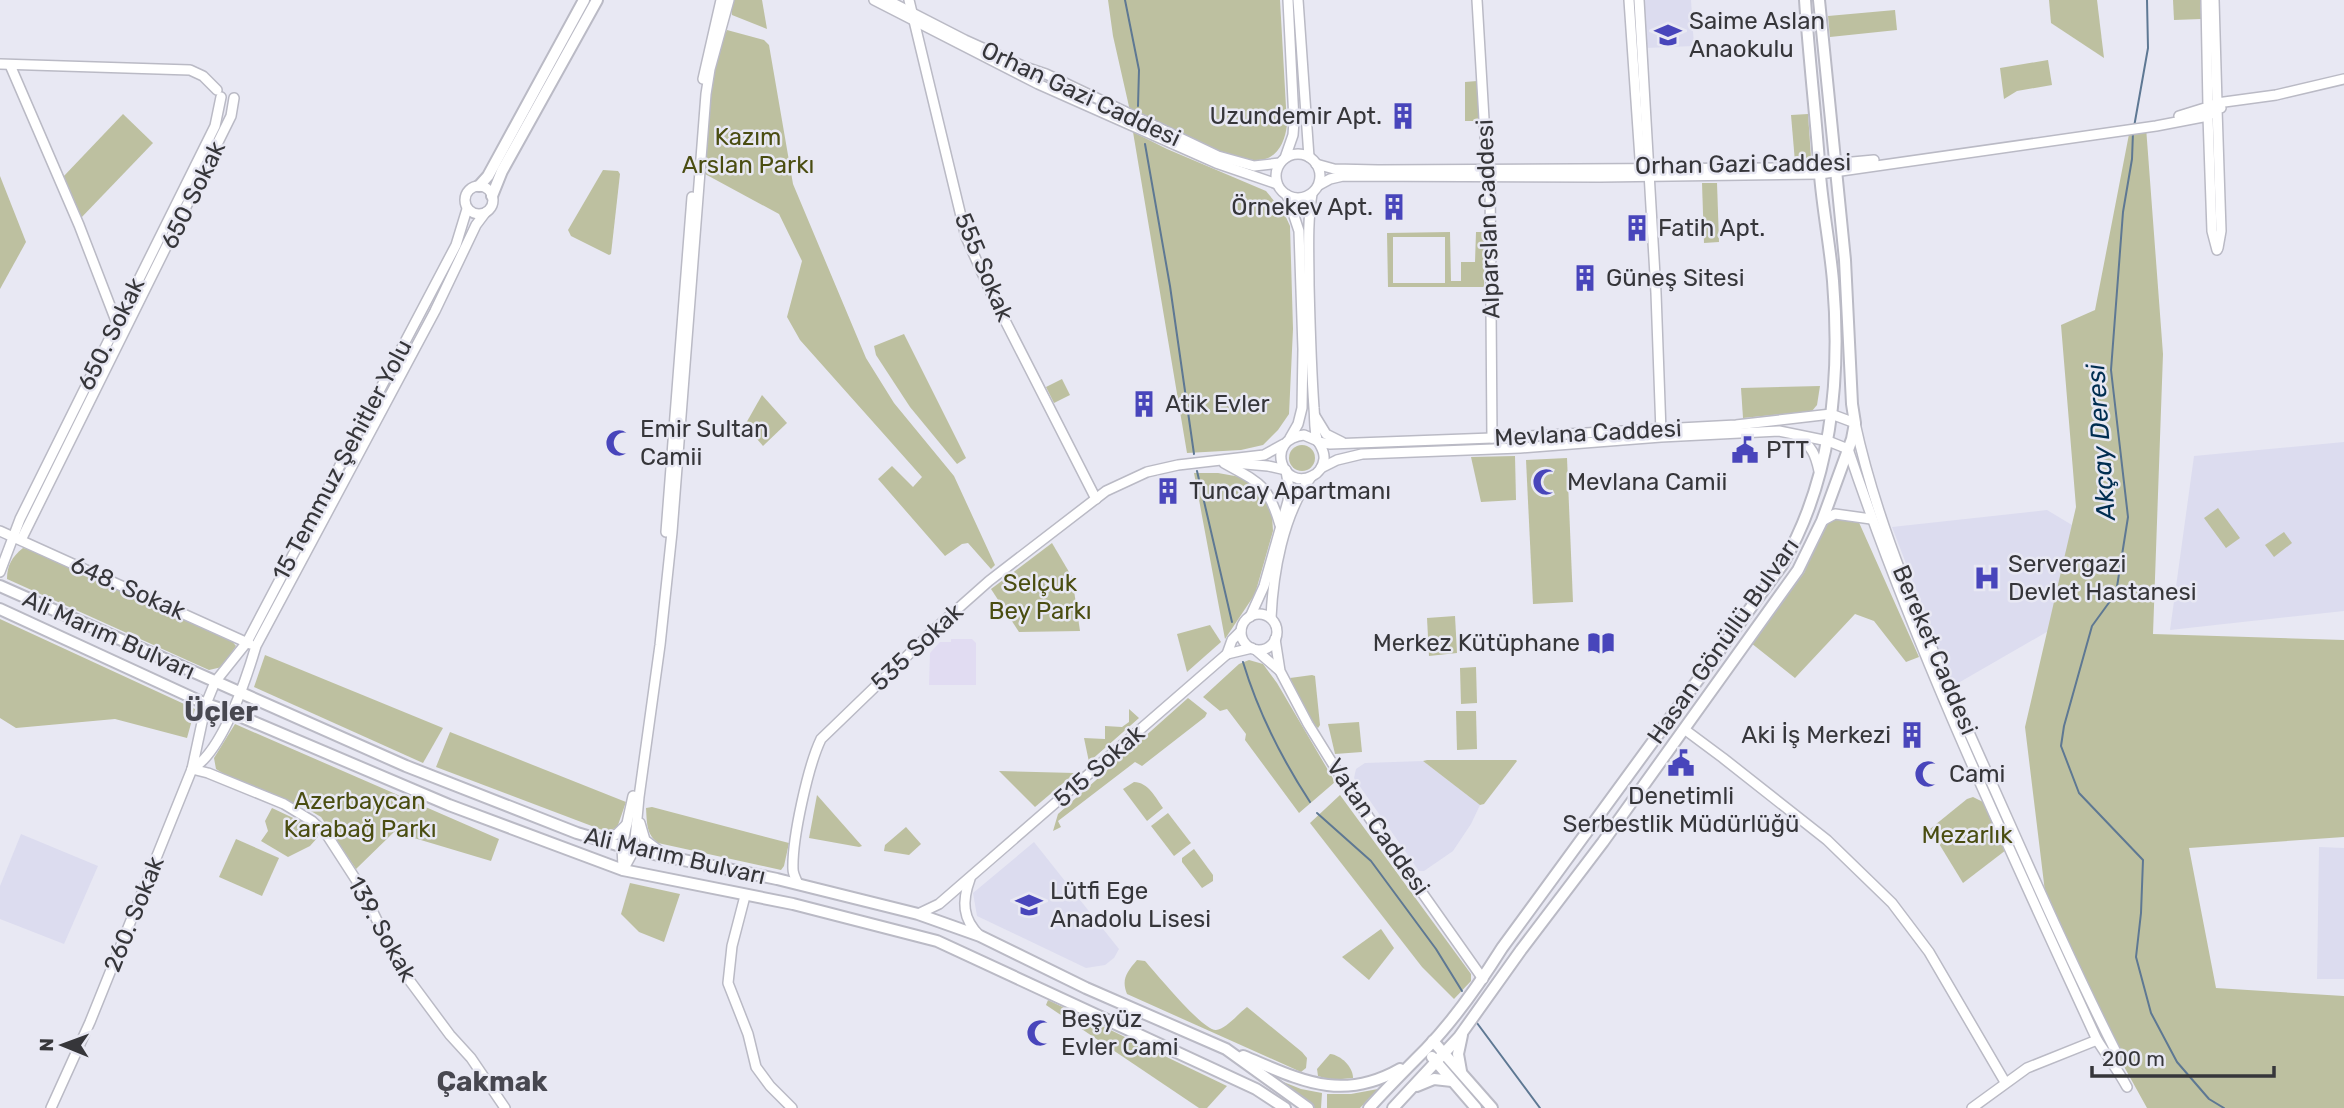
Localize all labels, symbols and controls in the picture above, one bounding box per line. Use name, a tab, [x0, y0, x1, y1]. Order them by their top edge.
place label: Saime Aslan Anaokulu	[1689, 7, 1825, 63]
school or university icon: Saime Aslan Anaokulu	[1653, 20, 1683, 50]
street label: Orhan Gazi Caddesi	[977, 36, 1185, 152]
building icon: Uzundemir Apt.	[1388, 101, 1418, 131]
place label: Uzundemir Apt.	[1210, 102, 1382, 130]
street label: Alparslan Caddesi	[1471, 119, 1505, 319]
park label: Kazım Arslan Parkı	[682, 123, 814, 179]
street label: 650 Sokak	[155, 136, 231, 253]
street label: Orhan Gazi Caddesi	[1635, 148, 1851, 180]
building icon: Örnekev Apt.	[1379, 192, 1409, 222]
place label: Örnekev Apt.	[1231, 193, 1373, 221]
street label: 555 Sokak	[949, 209, 1020, 326]
building icon: Fatih Apt.	[1622, 213, 1652, 243]
place label: Fatih Apt.	[1658, 214, 1765, 242]
building icon: Güneş Sitesi	[1570, 263, 1600, 293]
place label: Güneş Sitesi	[1606, 264, 1745, 292]
street label: 650. Sokak	[72, 272, 151, 395]
street label: 15 Temmuz Şehitler Yolu	[267, 335, 417, 585]
water label: Akçay Deresi	[2080, 362, 2122, 523]
building icon: Atik Evler	[1129, 389, 1159, 419]
place label: Atik Evler	[1165, 390, 1270, 418]
street label: Mevlana Caddesi	[1494, 414, 1682, 452]
place label: Emir Sultan Camii	[640, 415, 769, 471]
mosque icon: Emir Sultan Camii	[604, 428, 634, 458]
public building icon: PTT	[1730, 435, 1760, 465]
place label: PTT	[1766, 436, 1809, 464]
mosque icon: Mevlana Camii	[1531, 467, 1561, 497]
place label: Mevlana Camii	[1567, 468, 1727, 496]
building icon: Tuncay Apartmanı	[1153, 476, 1183, 506]
place label: Tuncay Apartmanı	[1189, 477, 1391, 505]
street label: Hasan Gönüllü Bulvarı	[1641, 533, 1805, 749]
street label: 648. Sokak	[66, 550, 190, 626]
place label: Servergazi Devlet Hastanesi	[2008, 550, 2197, 606]
street label: Bereket Caddesi	[1887, 561, 1983, 739]
hospital icon: Servergazi Devlet Hastanesi	[1972, 563, 2002, 593]
park label: Selçuk Bey Parkı	[988, 569, 1092, 625]
street label: Ali Marım Bulvarı	[19, 585, 199, 685]
street label: 535 Sokak	[865, 597, 969, 697]
library icon: Merkez Kütüphane	[1586, 628, 1616, 658]
place label: Merkez Kütüphane	[1373, 629, 1580, 657]
district label: Üçler	[184, 695, 258, 728]
street label: 515 Sokak	[1048, 719, 1150, 813]
building icon: Aki İş Merkezi	[1897, 720, 1927, 750]
place label: Aki İş Merkezi	[1741, 721, 1891, 749]
public building icon: Denetimli Serbestlik Müdürlüğü	[1666, 748, 1696, 778]
street label: Vatan Caddesi	[1321, 754, 1435, 900]
mosque icon: Cami	[1913, 759, 1943, 789]
place label: Cami	[1949, 760, 2005, 788]
place label: Denetimli Serbestlik Müdürlüğü	[1563, 782, 1799, 838]
park label: Azerbaycan Karabağ Parkı	[283, 787, 437, 843]
park label: Mezarlık	[1921, 821, 2013, 849]
street label: Ali Marım Bulvarı	[582, 822, 768, 890]
street label: 260. Sokak	[98, 852, 170, 976]
street label: 139. Sokak	[342, 872, 423, 987]
place label: Lütfi Ege Anadolu Lisesi	[1050, 877, 1211, 933]
school or university icon: Lütfi Ege Anadolu Lisesi	[1014, 890, 1044, 920]
place label: Beşyüz Evler Cami	[1061, 1005, 1179, 1061]
north arrow	[28, 1010, 98, 1080]
mosque icon: Beşyüz Evler Cami	[1025, 1018, 1055, 1048]
scale bar	[2092, 1034, 2274, 1078]
text: N	[35, 1038, 58, 1052]
text: 200 m	[2102, 1046, 2165, 1071]
district label: Çakmak	[436, 1065, 548, 1098]

